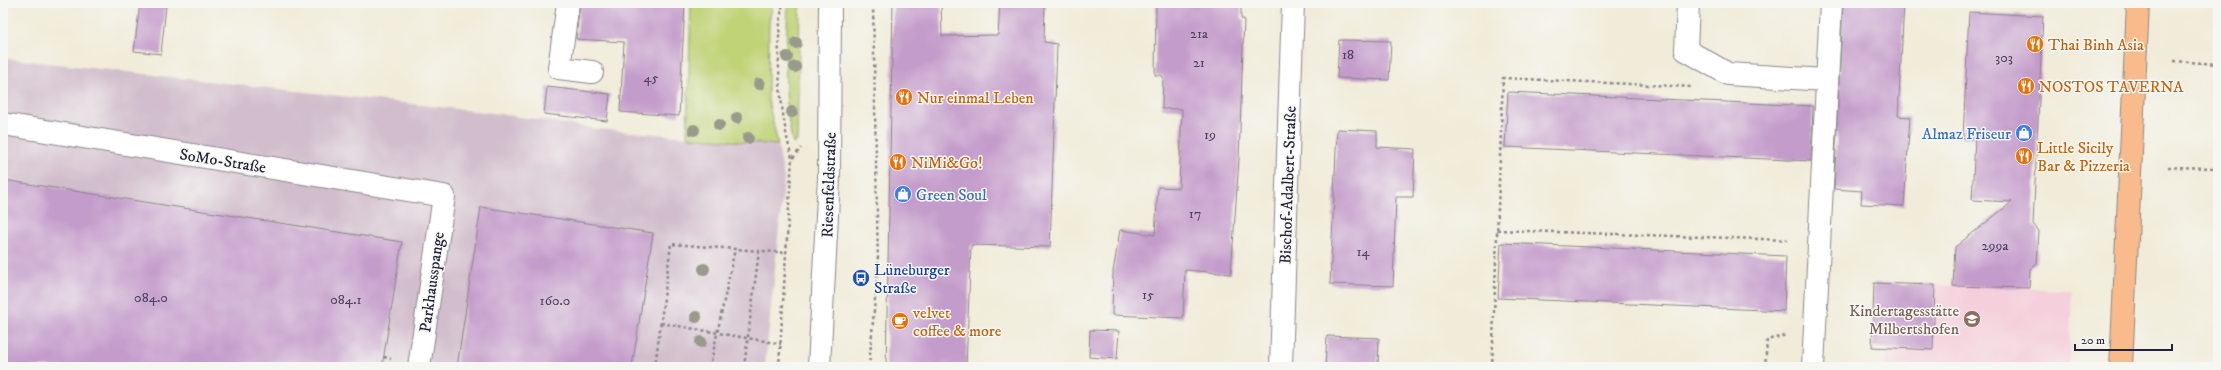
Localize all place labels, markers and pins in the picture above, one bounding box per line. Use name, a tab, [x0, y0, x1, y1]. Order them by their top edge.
restaurant icon: Thai Binh Asia	[2025, 34, 2045, 54]
place label: Thai Binh Asia	[2048, 35, 2144, 55]
restaurant icon: NOSTOS TAVERNA	[2016, 76, 2036, 96]
place label: NOSTOS TAVERNA	[2039, 77, 2184, 97]
restaurant icon: Nur einmal Leben	[894, 87, 914, 107]
place label: Nur einmal Leben	[917, 88, 1034, 108]
shop icon: Almaz Friseur	[2014, 123, 2034, 143]
place label: Almaz Friseur	[1922, 124, 2011, 144]
place label: Little Sicily Bar & Pizzeria	[2037, 138, 2130, 176]
restaurant icon: Little Sicily Bar & Pizzeria	[2014, 146, 2034, 166]
restaurant icon: NiMi&Go!	[888, 152, 908, 172]
place label: NiMi&Go!	[911, 153, 983, 173]
shop icon: Green Soul	[893, 184, 913, 204]
place label: Green Soul	[916, 185, 987, 205]
place label: Lüneburger Straße	[874, 260, 950, 298]
bus stop icon: Lüneburger Straße	[851, 268, 871, 288]
place label: Kindertagesstätte Milbertshofen	[1849, 301, 1960, 339]
place label: velvet coffee & more	[912, 303, 1002, 341]
school or university icon: Kindertagesstätte Milbertshofen	[1962, 309, 1982, 329]
cafe icon: velvet coffee & more	[890, 311, 910, 331]

